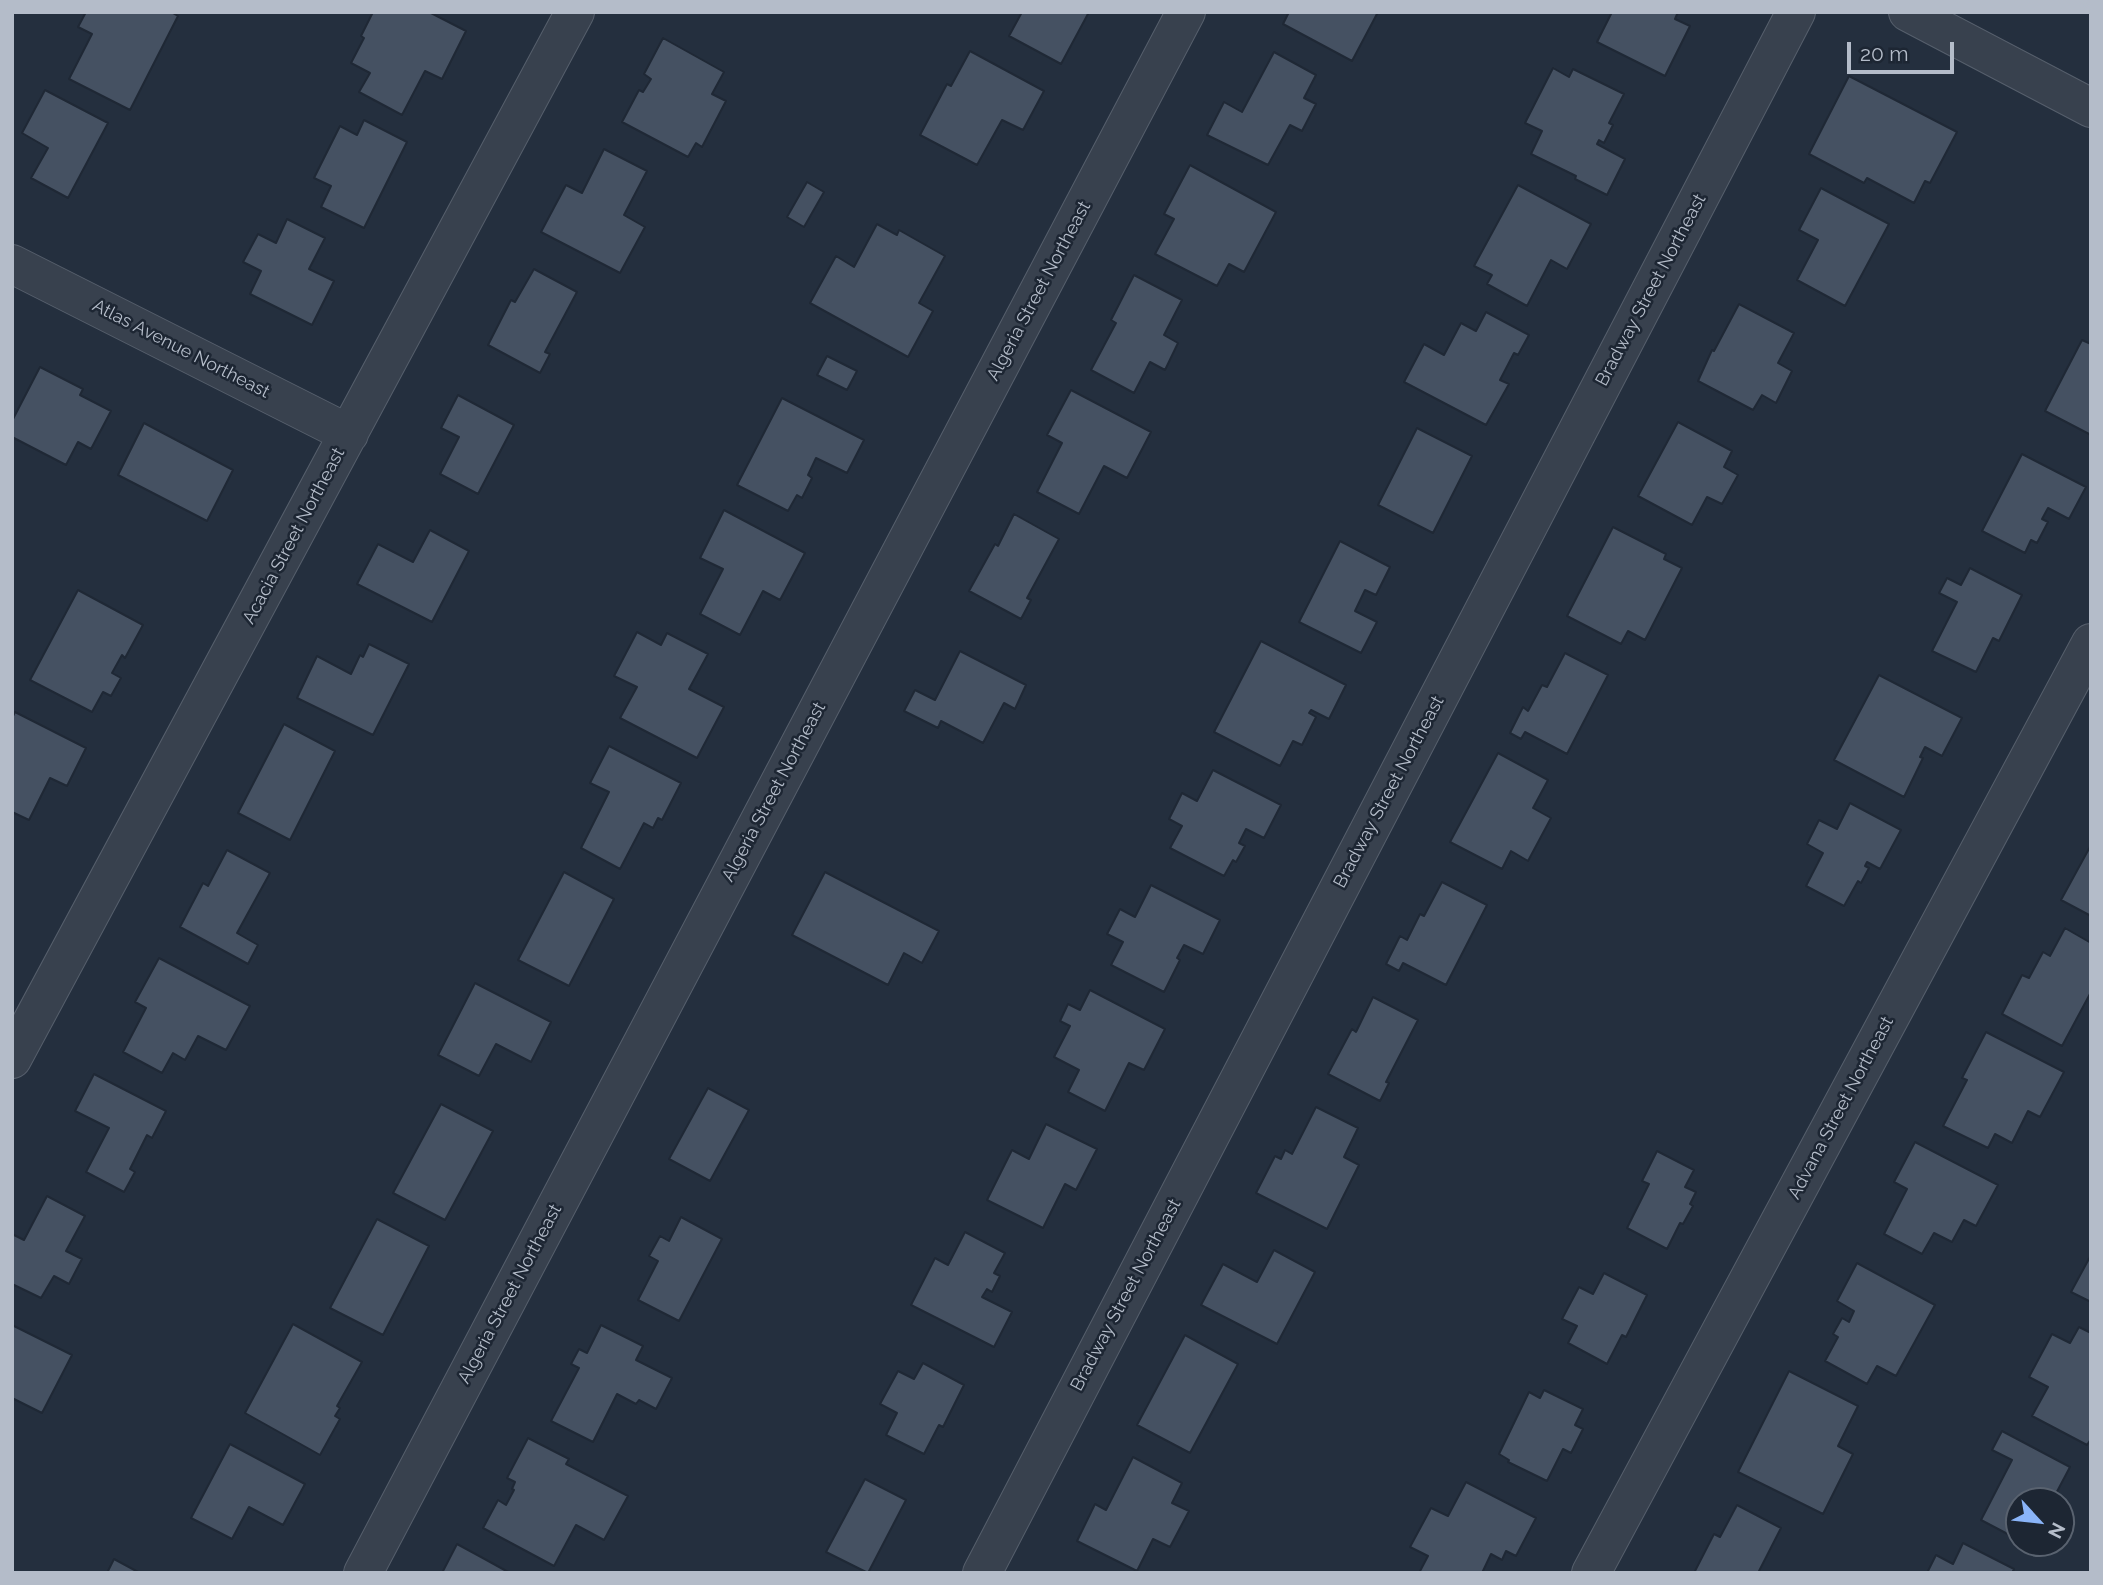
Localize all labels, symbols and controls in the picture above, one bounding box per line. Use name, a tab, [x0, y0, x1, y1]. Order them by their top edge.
scale bar	[1851, 28, 1958, 72]
text: 20 m	[1860, 41, 1908, 66]
street label: Bradway Street Northeast	[1591, 190, 1711, 390]
street label: Algeria Street Northeast	[982, 198, 1096, 384]
street label: Atlas Avenue Northeast	[89, 295, 273, 403]
street label: Acacia Street Northeast	[238, 444, 350, 628]
street label: Bradway Street Northeast	[1329, 692, 1449, 892]
street label: Algeria Street Northeast	[717, 699, 831, 885]
street label: Advana Street Northeast	[1784, 1013, 1898, 1203]
street label: Bradway Street Northeast	[1066, 1195, 1186, 1395]
street label: Algeria Street Northeast	[453, 1201, 567, 1387]
north arrow	[2005, 1487, 2075, 1557]
text: N	[2044, 1519, 2070, 1542]

